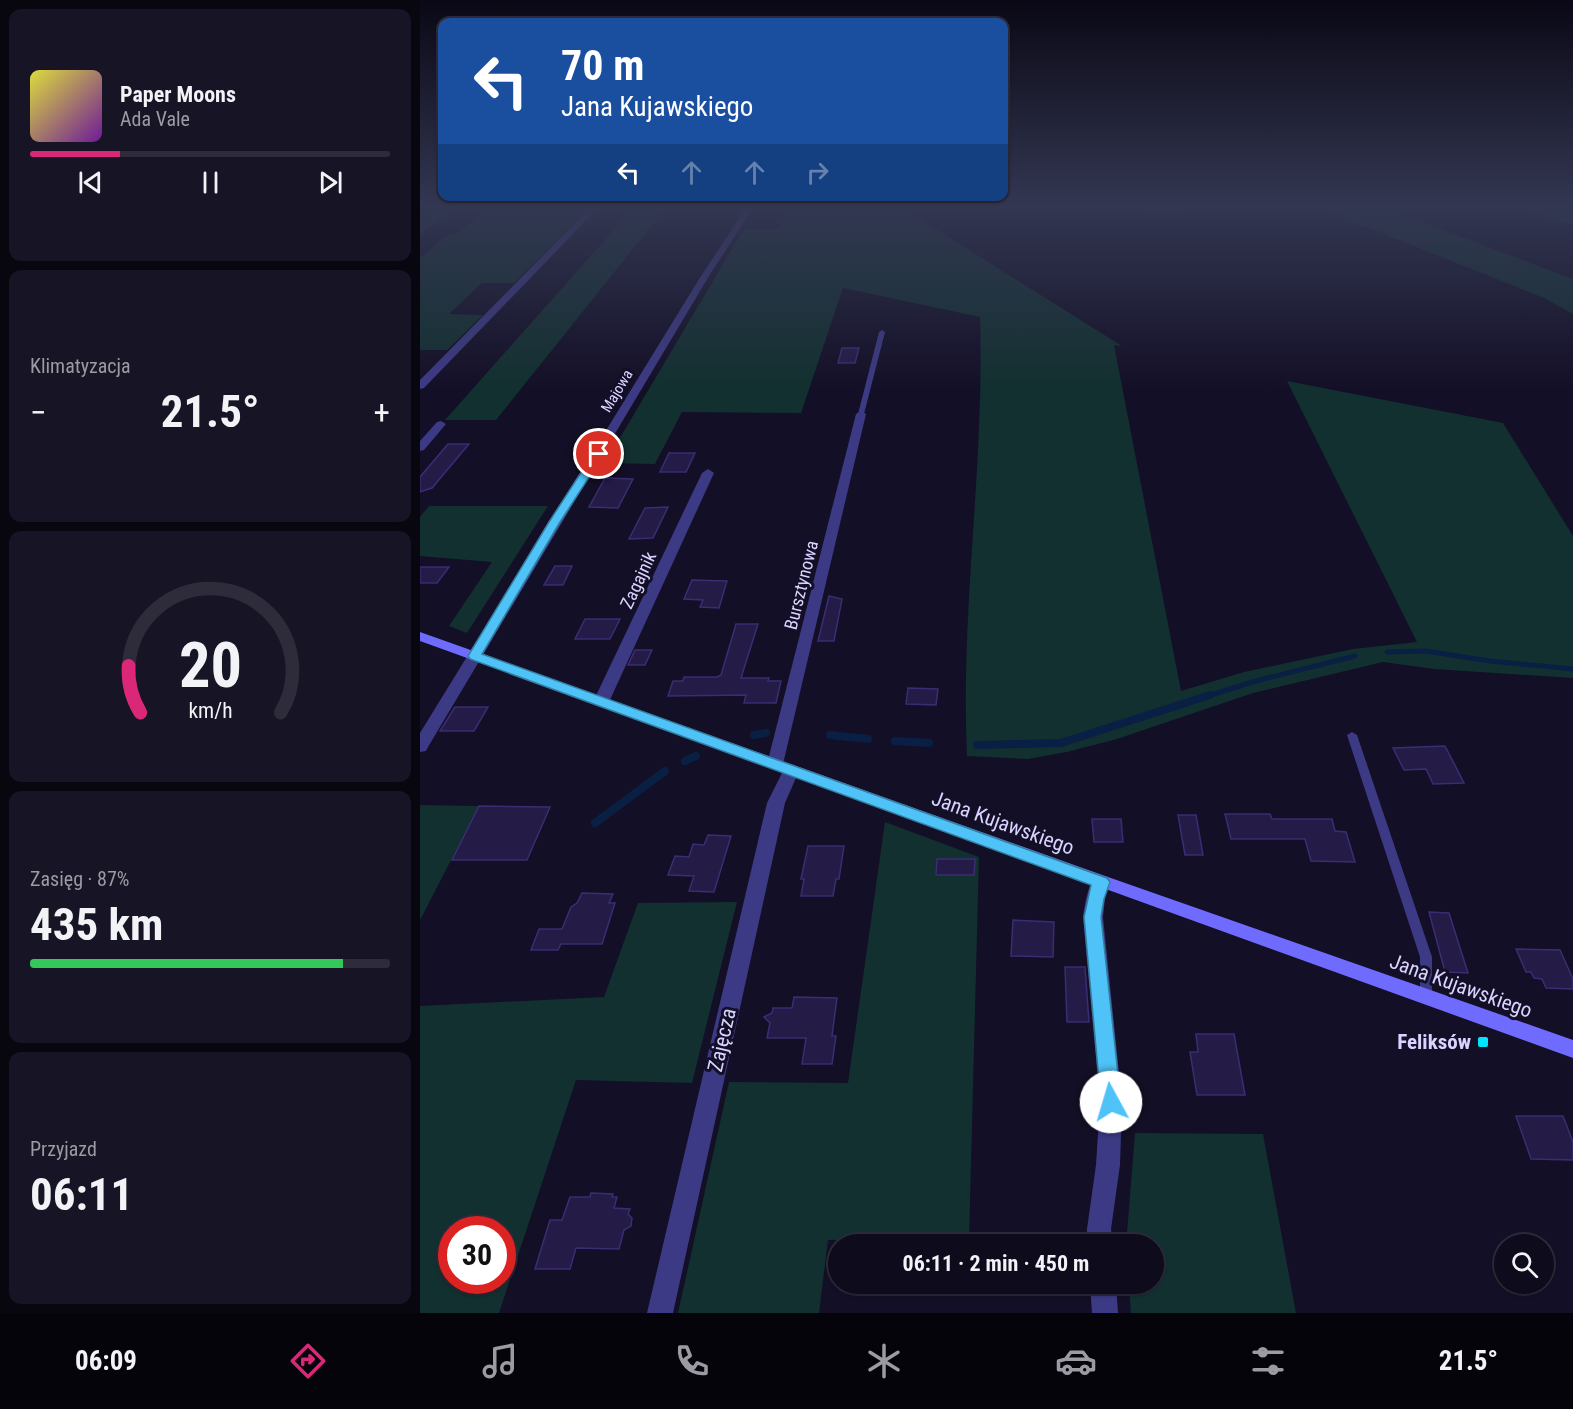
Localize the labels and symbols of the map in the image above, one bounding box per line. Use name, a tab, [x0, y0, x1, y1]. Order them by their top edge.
street label: Majowa	[597, 367, 637, 415]
pin	[573, 428, 624, 479]
street label: Bursztynowa	[780, 538, 822, 632]
street label: Zagajnik	[616, 548, 660, 612]
street label: Jana Kujawskiego	[929, 786, 1077, 860]
street label: Jana Kujawskiego	[1387, 949, 1535, 1023]
street label: Zajęcza	[703, 1006, 741, 1074]
place label: Feliksów	[1397, 1030, 1471, 1054]
marker: Feliksów	[1476, 1035, 1490, 1049]
position arrow	[1079, 1070, 1143, 1134]
speed limit sign: 30	[438, 1216, 516, 1294]

